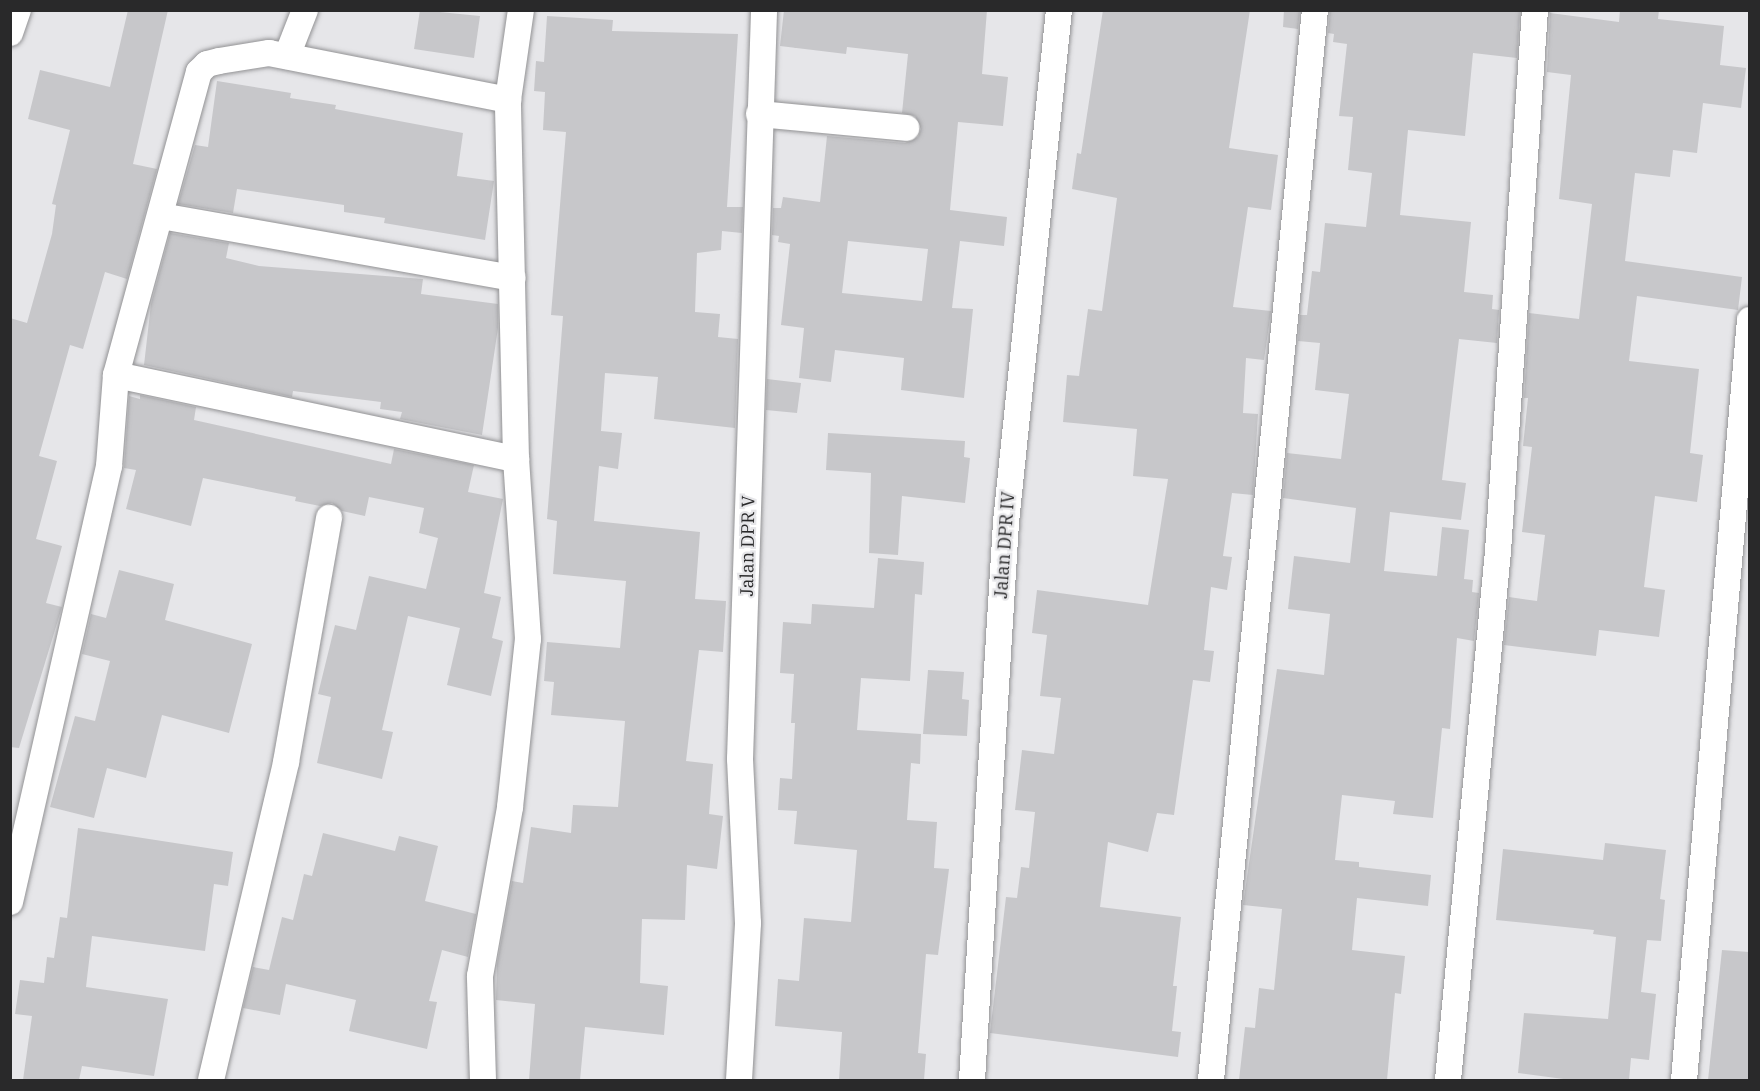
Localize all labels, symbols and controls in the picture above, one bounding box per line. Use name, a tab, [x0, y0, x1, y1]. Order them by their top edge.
street label: Jalan DPR IV	[990, 491, 1020, 599]
street label: Jalan DPR V	[736, 495, 760, 597]

